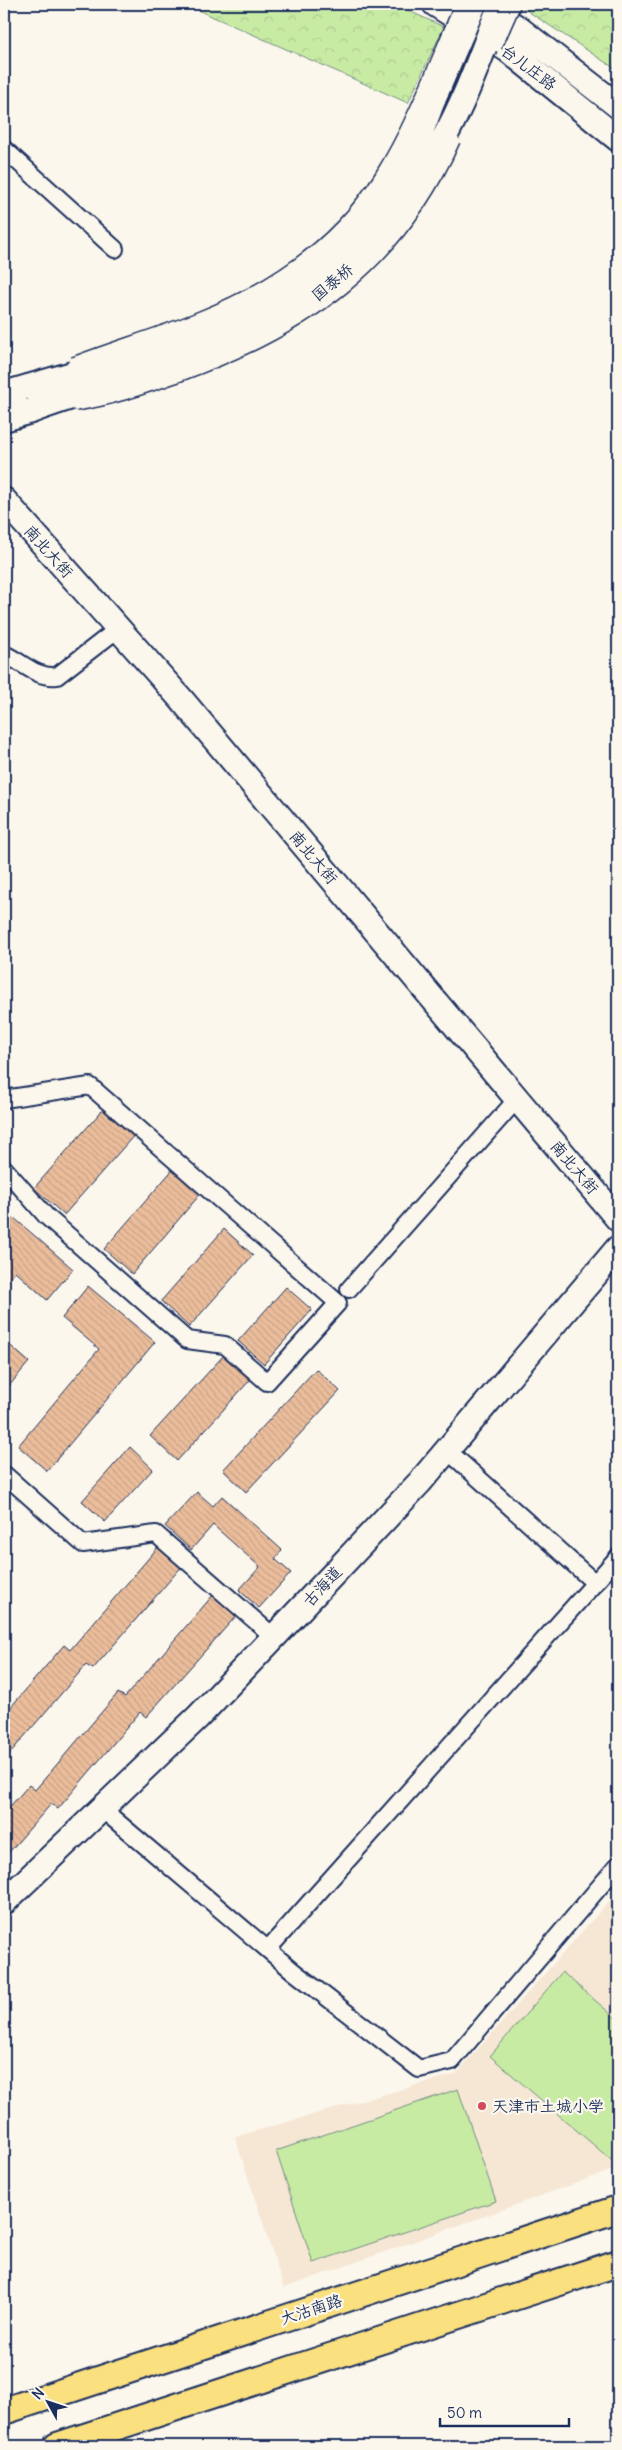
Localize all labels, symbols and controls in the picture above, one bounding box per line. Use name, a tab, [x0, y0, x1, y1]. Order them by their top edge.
street label: 台儿庄路	[497, 40, 561, 94]
street label: 国泰桥	[307, 259, 357, 305]
street label: 南北大街	[20, 521, 78, 581]
street label: 南北大街	[286, 826, 342, 888]
street label: 南北大街	[547, 1136, 603, 1198]
street label: 古海道	[298, 1562, 346, 1610]
place label: 天津市土城小学	[492, 2096, 604, 2116]
marker: 天津市土城小学	[476, 2100, 488, 2112]
street label: 大沽南路	[277, 2290, 345, 2328]
north arrow	[22, 2378, 72, 2428]
text: N	[28, 2384, 48, 2403]
scale bar	[440, 2395, 568, 2427]
text: 50 m	[447, 2403, 482, 2422]

